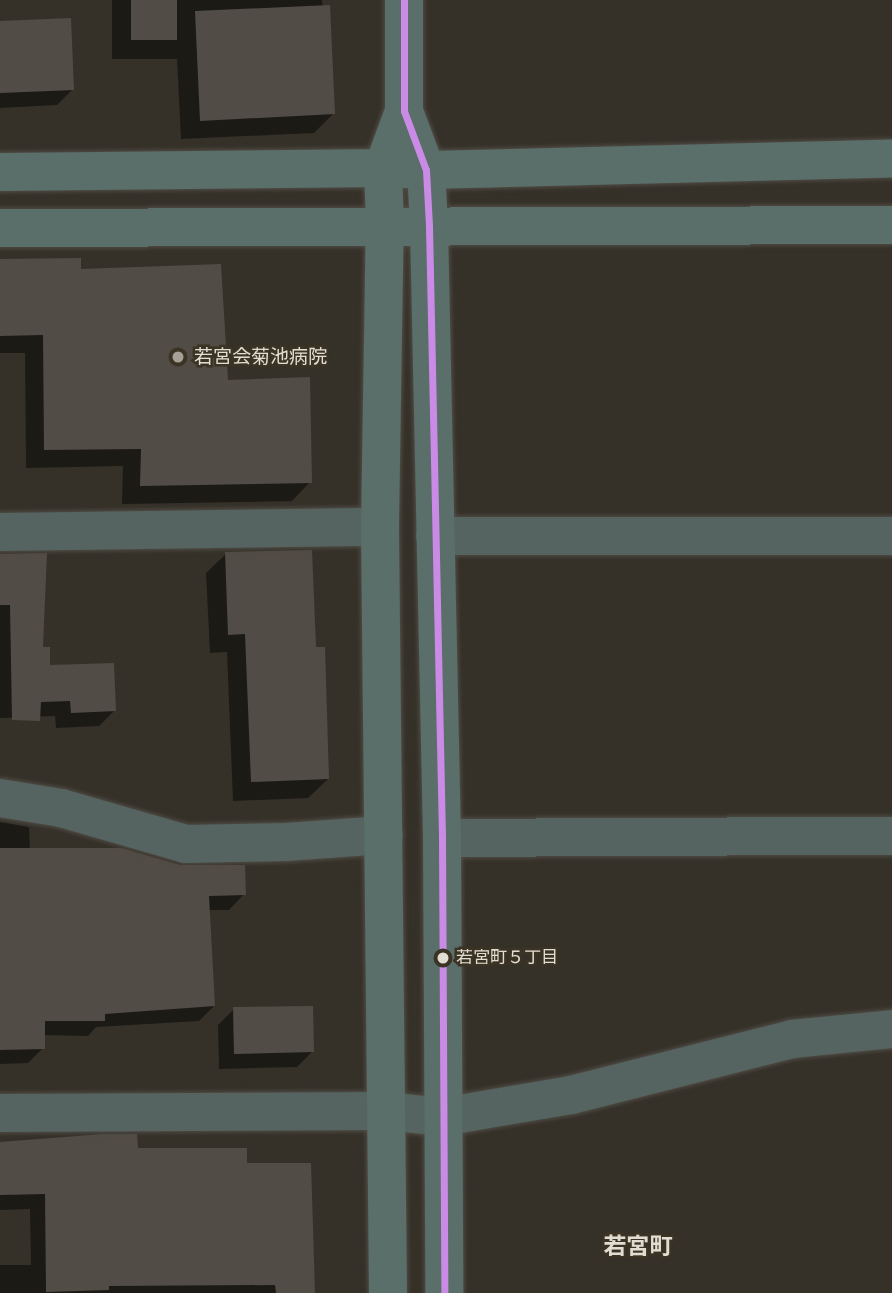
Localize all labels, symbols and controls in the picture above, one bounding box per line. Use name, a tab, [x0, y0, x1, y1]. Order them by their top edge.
place label: 若宮会菊池病院	[194, 346, 327, 368]
marker: 若宮会菊池病院	[168, 347, 188, 367]
place label: 若宮町５丁目	[456, 948, 558, 968]
marker: 若宮町５丁目	[436, 951, 450, 965]
district label: 若宮町	[604, 1232, 672, 1260]

